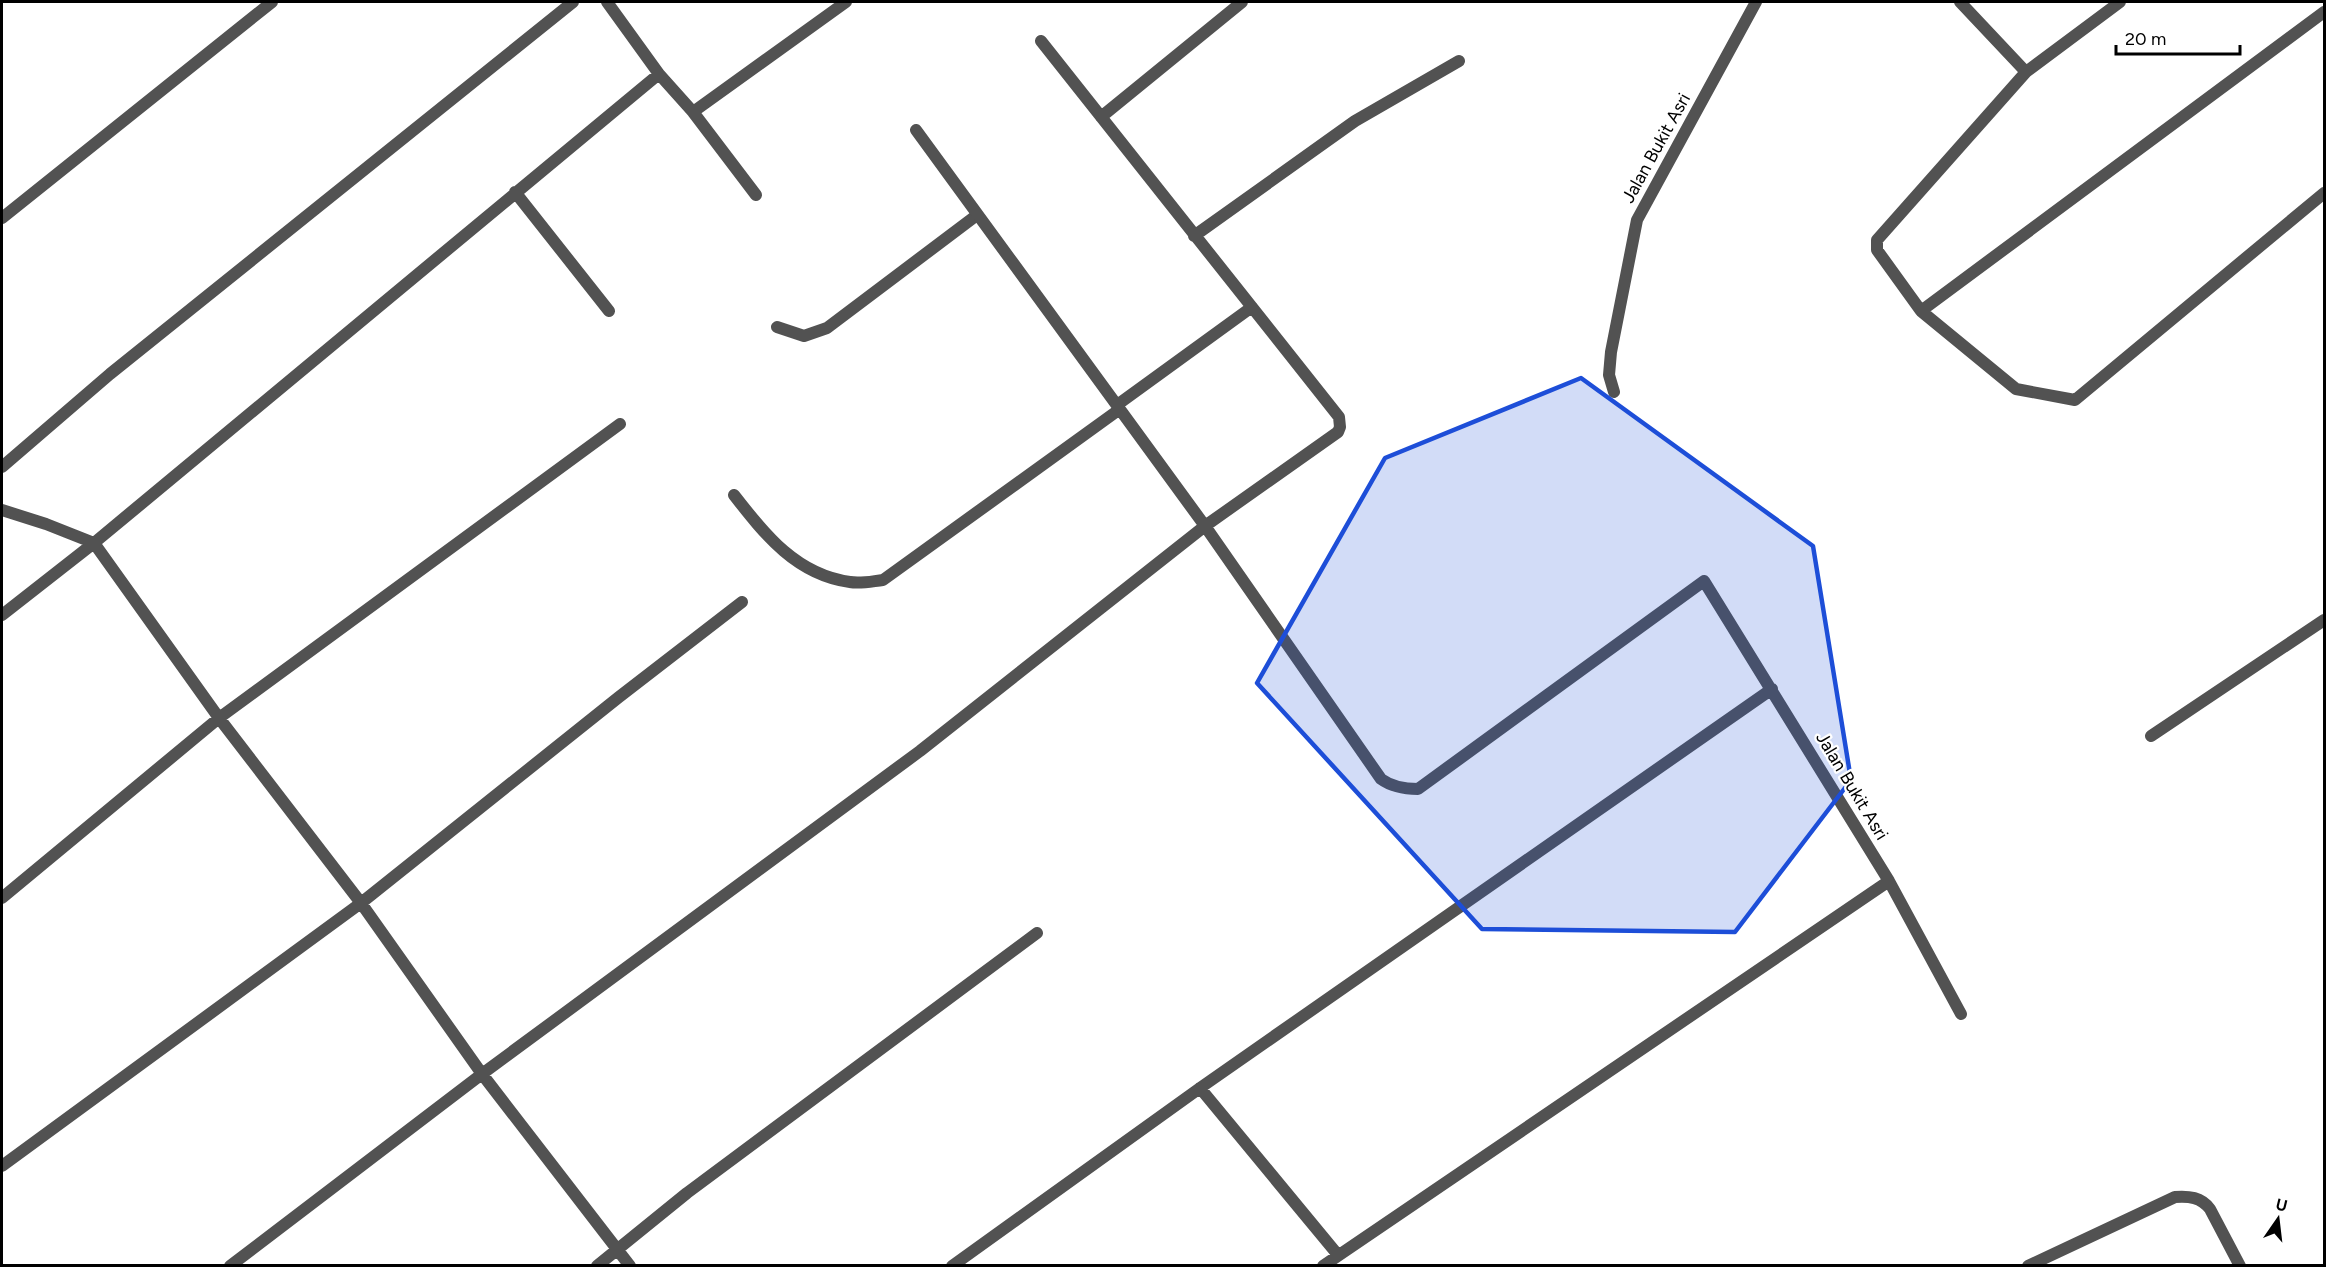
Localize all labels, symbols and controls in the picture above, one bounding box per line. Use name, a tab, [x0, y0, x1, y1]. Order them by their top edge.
scale bar	[2116, 18, 2240, 56]
text: 20 m	[2125, 28, 2166, 50]
street label: Jalan Bukit Asri	[1617, 89, 1695, 207]
street label: Jalan Bukit Asri	[1811, 728, 1893, 844]
north arrow	[2248, 1189, 2308, 1249]
text: U	[2274, 1194, 2289, 1216]

